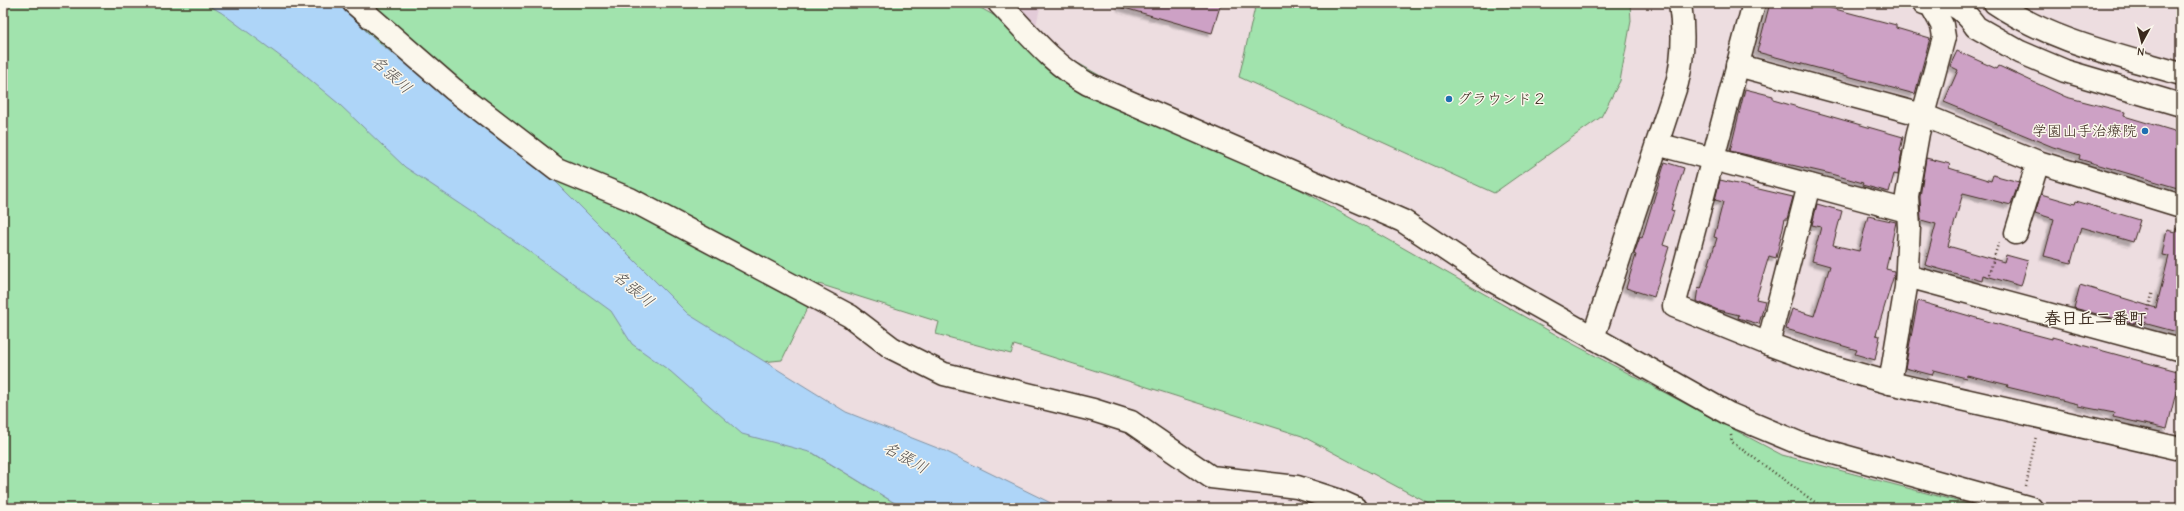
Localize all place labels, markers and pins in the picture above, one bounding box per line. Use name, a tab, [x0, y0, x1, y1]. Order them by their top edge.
place label: グラウンド２	[1457, 90, 1547, 108]
marker: グラウンド２	[1444, 94, 1454, 104]
place label: 学園山手治療院	[2032, 122, 2137, 140]
marker: 学園山手治療院	[2140, 126, 2150, 136]

